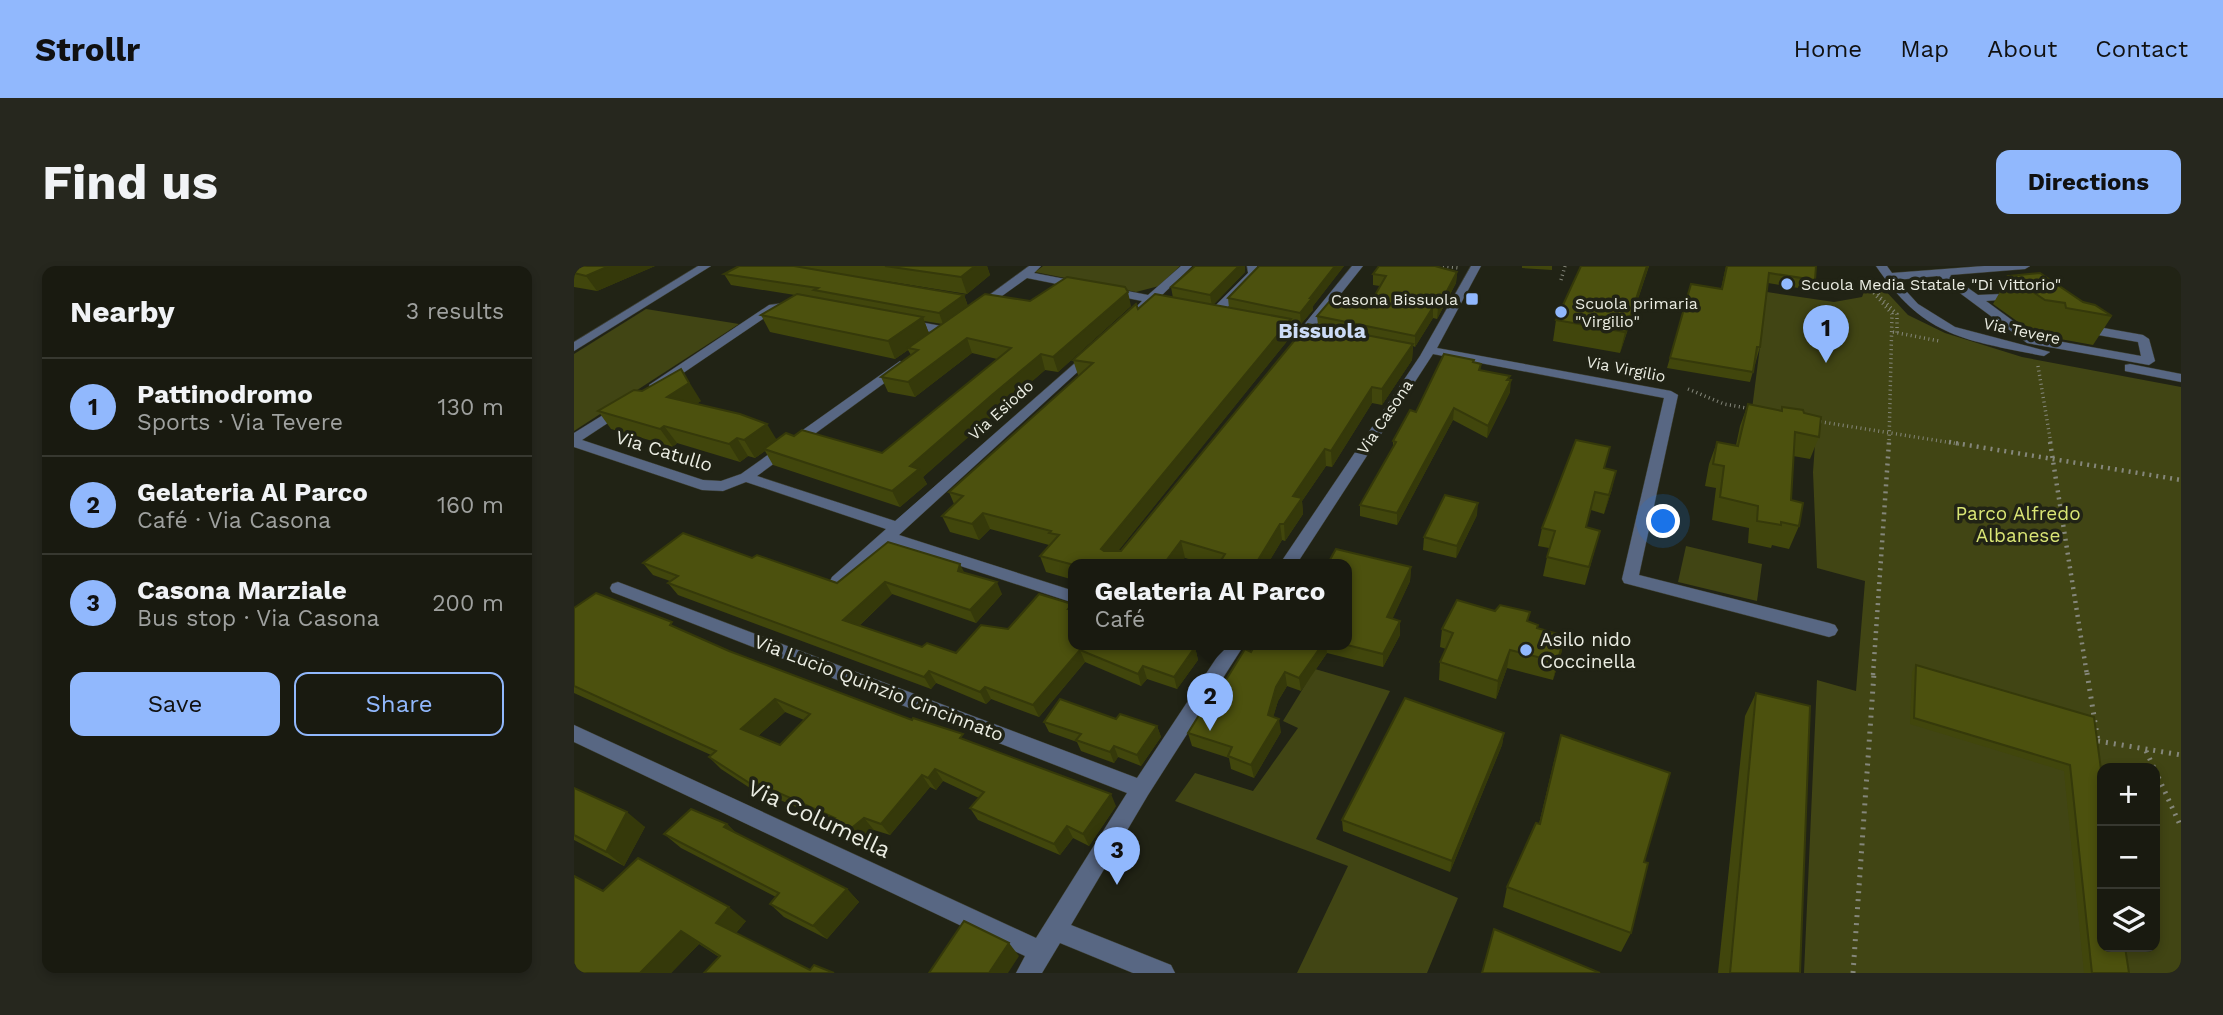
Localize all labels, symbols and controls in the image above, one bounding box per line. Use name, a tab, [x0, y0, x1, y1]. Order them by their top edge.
text: Strollr	[35, 30, 140, 69]
text: Home	[1794, 35, 1862, 63]
text: Map	[1900, 35, 1949, 63]
text: About	[1987, 35, 2057, 63]
text: Contact	[2095, 35, 2188, 63]
button: Directions	[1996, 150, 2181, 214]
text: Find us	[42, 153, 218, 211]
place label: Scuola Media Statale "Di Vittorio"	[1801, 275, 2061, 294]
marker: Scuola Media Statale "Di Vittorio"	[1779, 276, 1795, 292]
place label: Casona Bissuola	[1331, 290, 1458, 309]
marker: Casona Bissuola	[1464, 291, 1480, 307]
text: Nearby	[70, 294, 175, 329]
place label: Scuola primaria "Virgilio"	[1575, 294, 1698, 331]
text: 3 results	[406, 298, 504, 325]
marker: Scuola primaria "Virgilio"	[1553, 304, 1569, 320]
pin: 1	[1803, 305, 1849, 363]
street label: Via Tevere	[1982, 314, 2062, 348]
district label: Bissuola	[1278, 318, 1367, 343]
street label: Via Virgilio	[1585, 352, 1667, 386]
street label: Via Esiodo	[965, 376, 1037, 444]
street label: Via Casona	[1353, 376, 1417, 458]
text: Pattinodromo	[137, 379, 313, 409]
text: 1	[88, 394, 98, 421]
text: 130 m	[438, 394, 504, 421]
text: Sports · Via Tevere	[137, 409, 343, 436]
street label: Via Catullo	[613, 425, 715, 477]
text: Gelateria Al Parco	[137, 477, 368, 507]
text: 2	[86, 492, 100, 519]
text: 160 m	[437, 492, 504, 519]
park label: Parco Alfredo Albanese	[1955, 502, 2081, 547]
your location	[1646, 504, 1680, 538]
text: Café · Via Casona	[137, 507, 331, 534]
popup	[1068, 559, 1352, 650]
text: Casona Marziale	[137, 575, 347, 605]
text: Gelateria Al Parco	[1095, 576, 1325, 606]
text: 3	[86, 590, 100, 617]
text: 200 m	[432, 590, 504, 617]
text: Bus stop · Via Casona	[137, 605, 380, 632]
text: Café	[1095, 606, 1145, 633]
place label: Asilo nido Coccinella	[1540, 628, 1636, 673]
street label: Via Lucio Quinzio Cincinnato	[751, 630, 1007, 746]
marker: Asilo nido Coccinella	[1518, 642, 1534, 658]
button: Save	[70, 672, 280, 736]
button: Share	[294, 672, 504, 736]
pin: 2	[1187, 673, 1233, 731]
map controls	[2097, 763, 2160, 952]
button: +	[2097, 763, 2160, 826]
street label: Via Columella	[743, 774, 895, 864]
button: −	[2097, 826, 2160, 889]
pin: 3	[1094, 827, 1140, 885]
button: layers	[2097, 889, 2160, 952]

